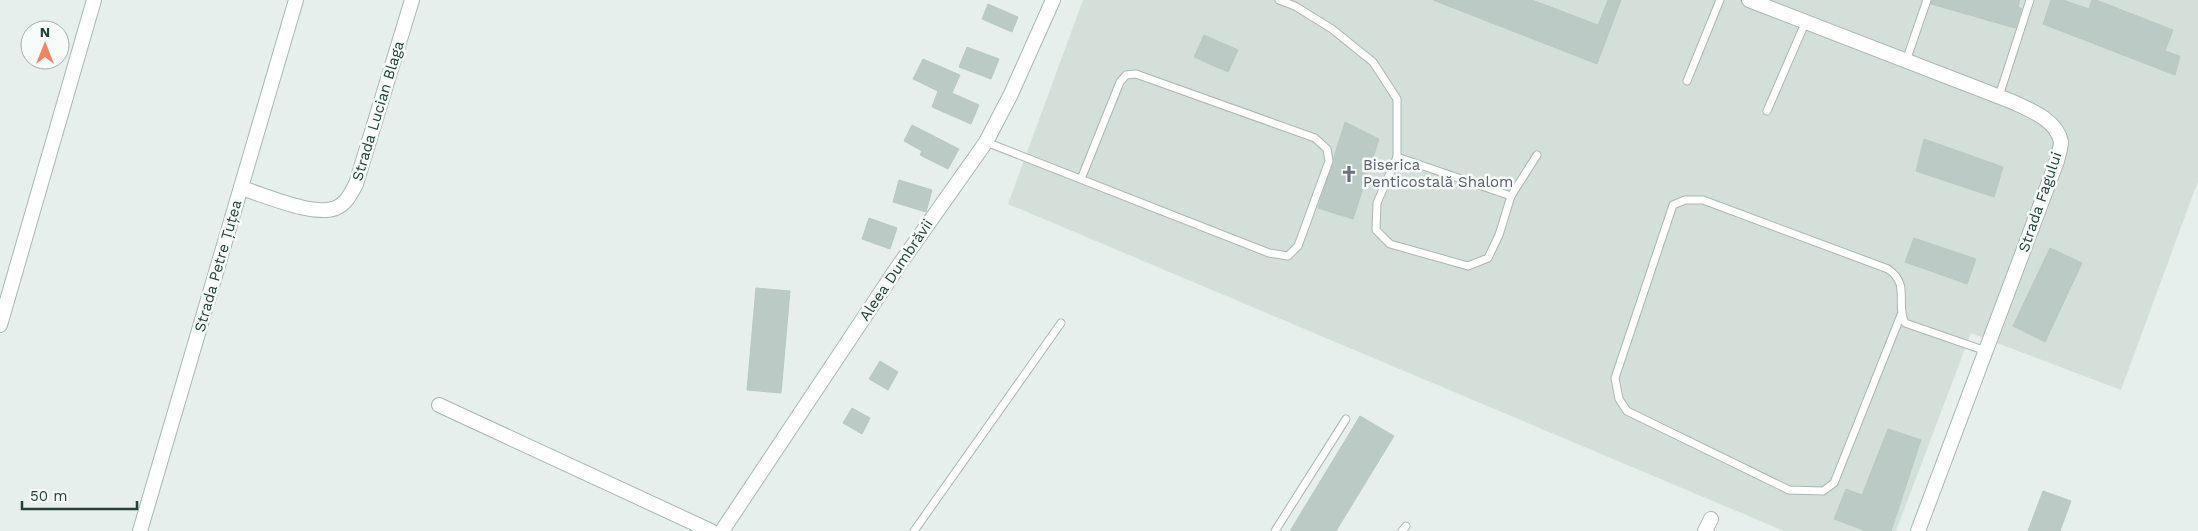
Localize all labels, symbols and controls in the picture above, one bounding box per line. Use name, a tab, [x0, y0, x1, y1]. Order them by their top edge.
north arrow	[20, 20, 70, 70]
text: N	[40, 24, 50, 40]
street label: Strada Lucian Blaga	[348, 38, 408, 183]
street label: Strada Fagului	[2014, 149, 2066, 255]
place label: Biserica Penticostală Shalom	[1363, 156, 1513, 191]
church icon: Biserica Penticostală Shalom	[1339, 164, 1359, 184]
street label: Strada Petre Țuțea	[191, 197, 246, 334]
street label: Aleea Dumbrăvii	[855, 216, 937, 324]
scale bar	[22, 478, 138, 510]
text: 50 m	[30, 487, 67, 505]

